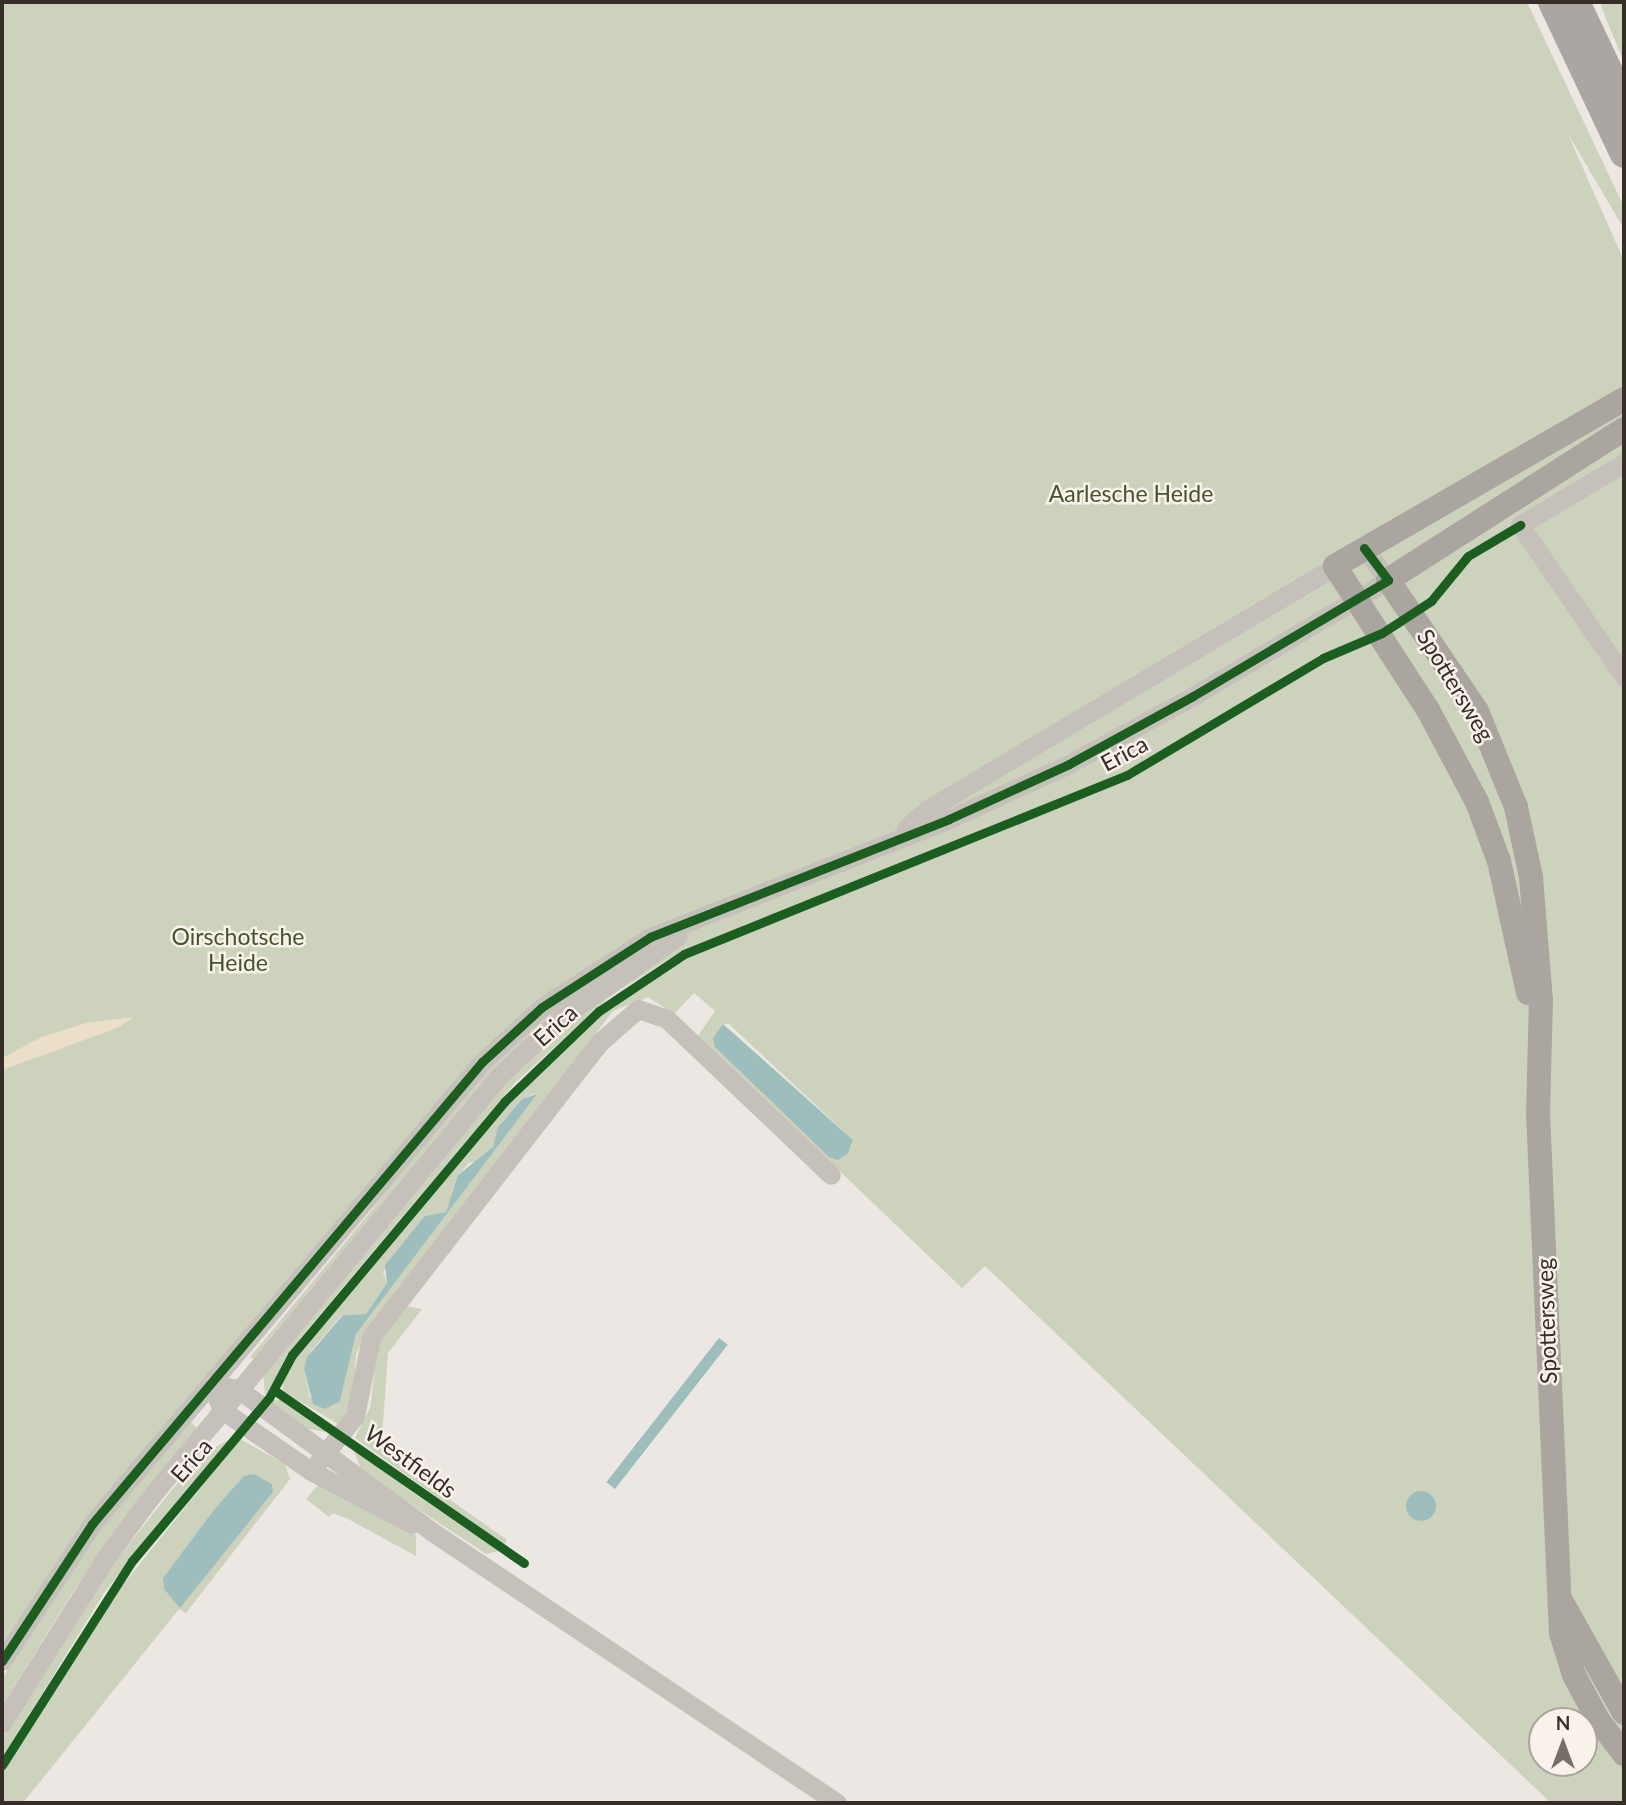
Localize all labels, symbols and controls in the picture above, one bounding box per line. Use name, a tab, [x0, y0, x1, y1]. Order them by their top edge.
park label: Aarlesche Heide	[1049, 479, 1213, 507]
street label: Spottersweg	[1412, 624, 1500, 746]
street label: Erica	[1096, 729, 1152, 777]
park label: Oirschotsche Heide	[172, 922, 304, 976]
street label: Erica	[527, 998, 583, 1052]
street label: Spottersweg	[1530, 1258, 1562, 1384]
street label: Westfields	[360, 1419, 462, 1503]
street label: Erica	[164, 1432, 218, 1488]
north arrow	[1528, 1707, 1598, 1777]
text: N	[1556, 1711, 1570, 1734]

